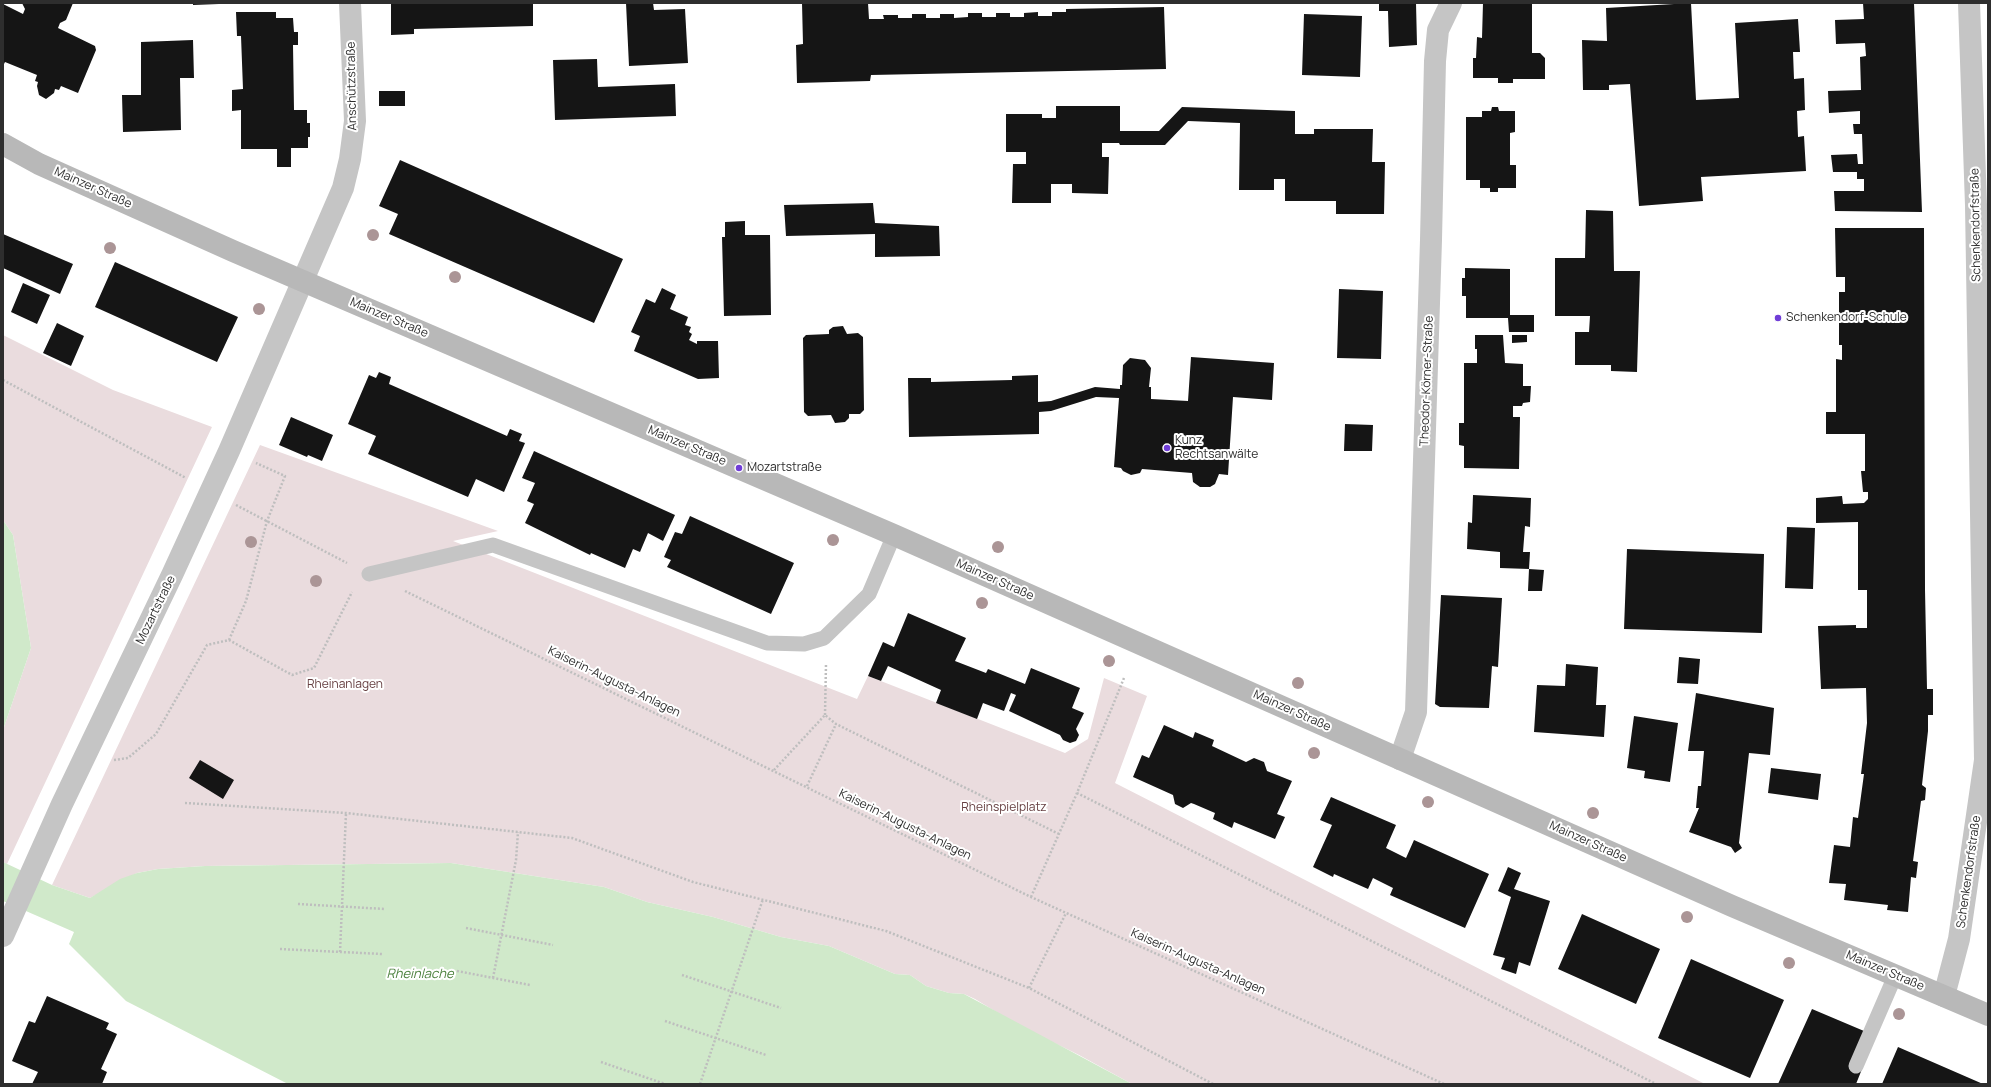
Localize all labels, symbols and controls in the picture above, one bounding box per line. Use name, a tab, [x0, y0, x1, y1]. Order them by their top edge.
street label: Anschützstraße	[344, 41, 360, 131]
street label: Mainzer Straße	[52, 164, 134, 212]
street label: Schenkendorfstraße	[1968, 168, 1984, 282]
street label: Mainzer Straße	[348, 295, 430, 341]
place label: Schenkendorf-Schule	[1786, 311, 1907, 325]
marker: Schenkendorf-Schule	[1773, 313, 1783, 323]
street label: Theodor-Körner-Straße	[1418, 315, 1436, 447]
street label: Mainzer Straße	[646, 423, 728, 469]
place label: Kunz Rechtsanwälte	[1175, 434, 1258, 462]
marker: Kunz Rechtsanwälte	[1162, 443, 1172, 453]
place label: Mozartstraße	[747, 461, 822, 475]
marker: Mozartstraße	[734, 463, 744, 473]
street label: Mainzer Straße	[954, 556, 1036, 604]
street label: Mozartstraße	[133, 573, 179, 647]
street label: Kaiserin-Augusta-Anlagen	[545, 644, 683, 720]
park label: Rheinanlagen	[307, 678, 383, 692]
street label: Mainzer Straße	[1251, 687, 1333, 735]
street label: Kaiserin-Augusta-Anlagen	[836, 787, 974, 863]
park label: Rheinspielplatz	[961, 801, 1047, 815]
street label: Schenkendorfstraße	[1954, 815, 1984, 929]
street label: Mainzer Straße	[1547, 818, 1629, 866]
street label: Kaiserin-Augusta-Anlagen	[1128, 926, 1268, 998]
street label: Mainzer Straße	[1844, 948, 1926, 994]
water label: Rheinlache	[386, 966, 454, 982]

